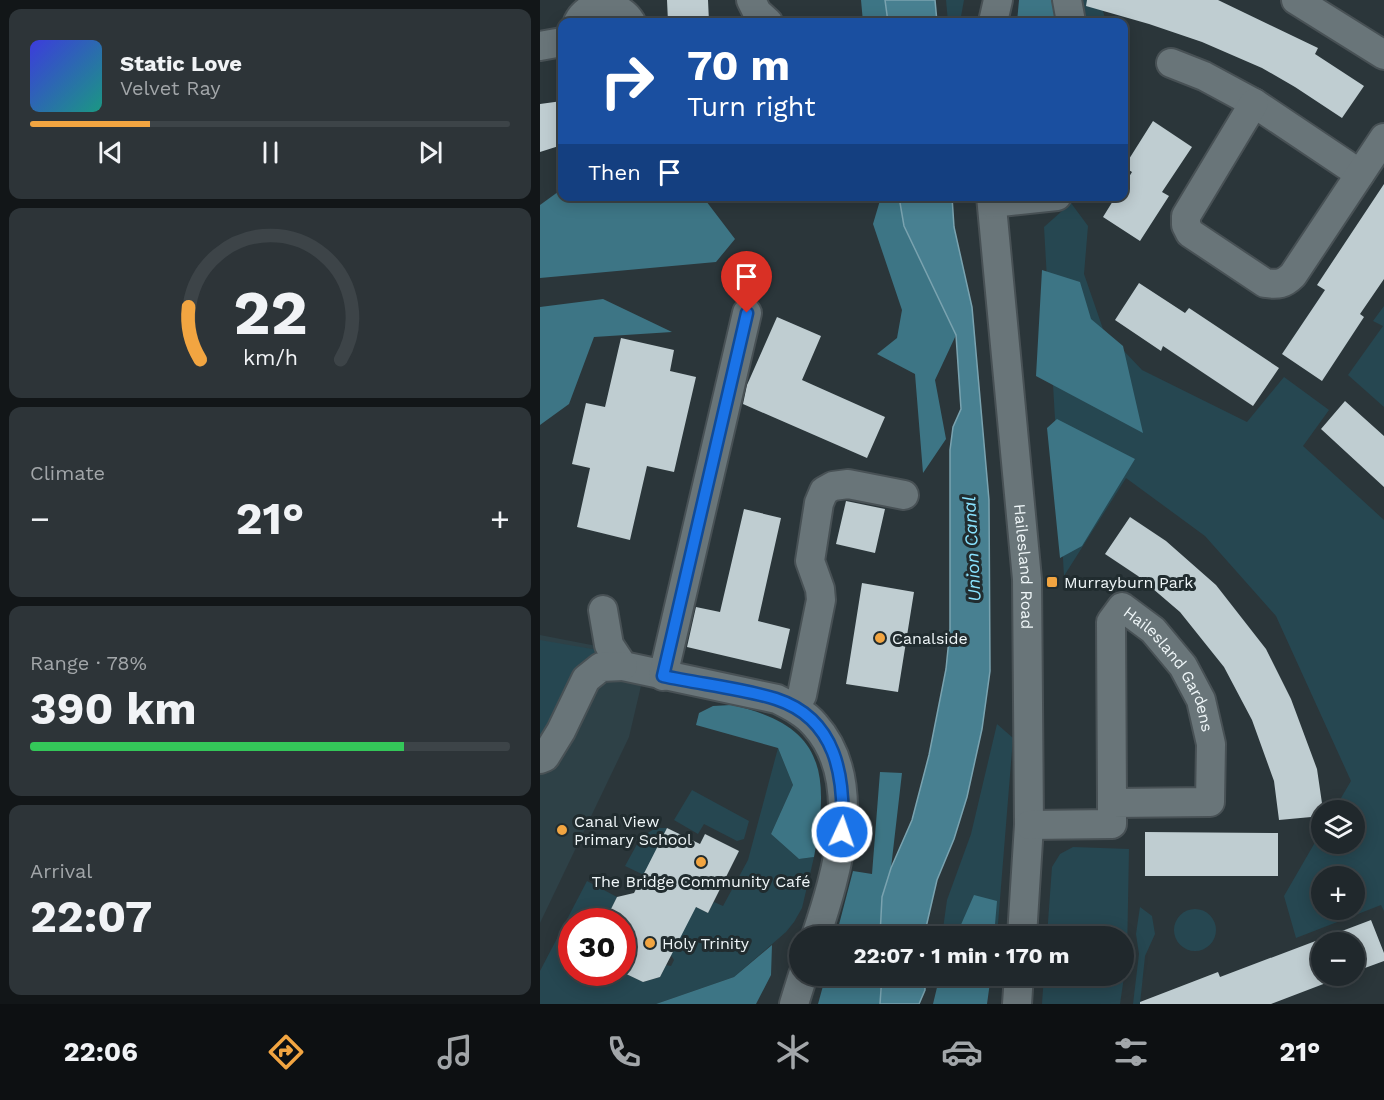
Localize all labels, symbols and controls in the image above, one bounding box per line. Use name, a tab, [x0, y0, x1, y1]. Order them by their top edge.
text: 70 m	[687, 41, 790, 90]
icon: right	[588, 42, 666, 120]
text: Static Love	[120, 51, 242, 76]
text: Velvet Ray	[120, 76, 221, 100]
text: Turn right	[687, 91, 816, 123]
icon: previous	[94, 136, 127, 169]
icon: pause	[254, 136, 287, 169]
icon: next	[414, 136, 447, 169]
icon: arrive	[653, 156, 686, 189]
text: Then	[588, 160, 641, 185]
pin	[721, 251, 772, 313]
icon: arrive	[730, 260, 763, 293]
text: 22	[233, 276, 307, 349]
text: km/h	[242, 345, 298, 370]
text: Climate	[30, 461, 105, 485]
text: 21°	[236, 492, 304, 545]
water label: Union Canal	[958, 496, 985, 602]
text: −	[30, 499, 50, 538]
text: +	[490, 499, 510, 538]
street label: Hailesland Road	[1010, 503, 1036, 629]
place label: Murrayburn Park	[1064, 573, 1193, 592]
marker: Murrayburn Park	[1045, 575, 1059, 589]
street label: Hailesland Gardens	[1120, 603, 1217, 734]
place label: Canalside	[892, 629, 968, 648]
marker: Canalside	[873, 631, 887, 645]
text: Range · 78%	[30, 651, 147, 675]
text: 390 km	[30, 682, 197, 735]
position arrow	[810, 800, 874, 864]
map controls	[1311, 800, 1365, 986]
button: layers	[1311, 800, 1365, 854]
place label: Canal View Primary School	[574, 812, 692, 849]
marker: Canal View Primary School	[555, 823, 569, 837]
marker: The Bridge Community Café	[694, 855, 708, 869]
text: Arrival	[30, 859, 92, 883]
button: +	[1311, 866, 1365, 920]
place label: The Bridge Community Café	[592, 872, 810, 891]
text: 22:07	[30, 890, 152, 943]
speed limit sign: 30	[558, 908, 636, 986]
button: −	[1311, 932, 1365, 986]
place label: Holy Trinity	[662, 934, 750, 953]
marker: Holy Trinity	[643, 936, 657, 950]
text: 22:07 · 1 min · 170 m	[853, 943, 1070, 968]
icon: directions	[265, 1031, 307, 1073]
icon: music	[434, 1031, 476, 1073]
icon: phone	[603, 1031, 645, 1073]
icon: climate	[772, 1031, 814, 1073]
icon: car	[941, 1031, 983, 1073]
icon: filters	[1110, 1031, 1152, 1073]
text: 22:06	[64, 1036, 138, 1068]
text: 21°	[1279, 1036, 1320, 1068]

